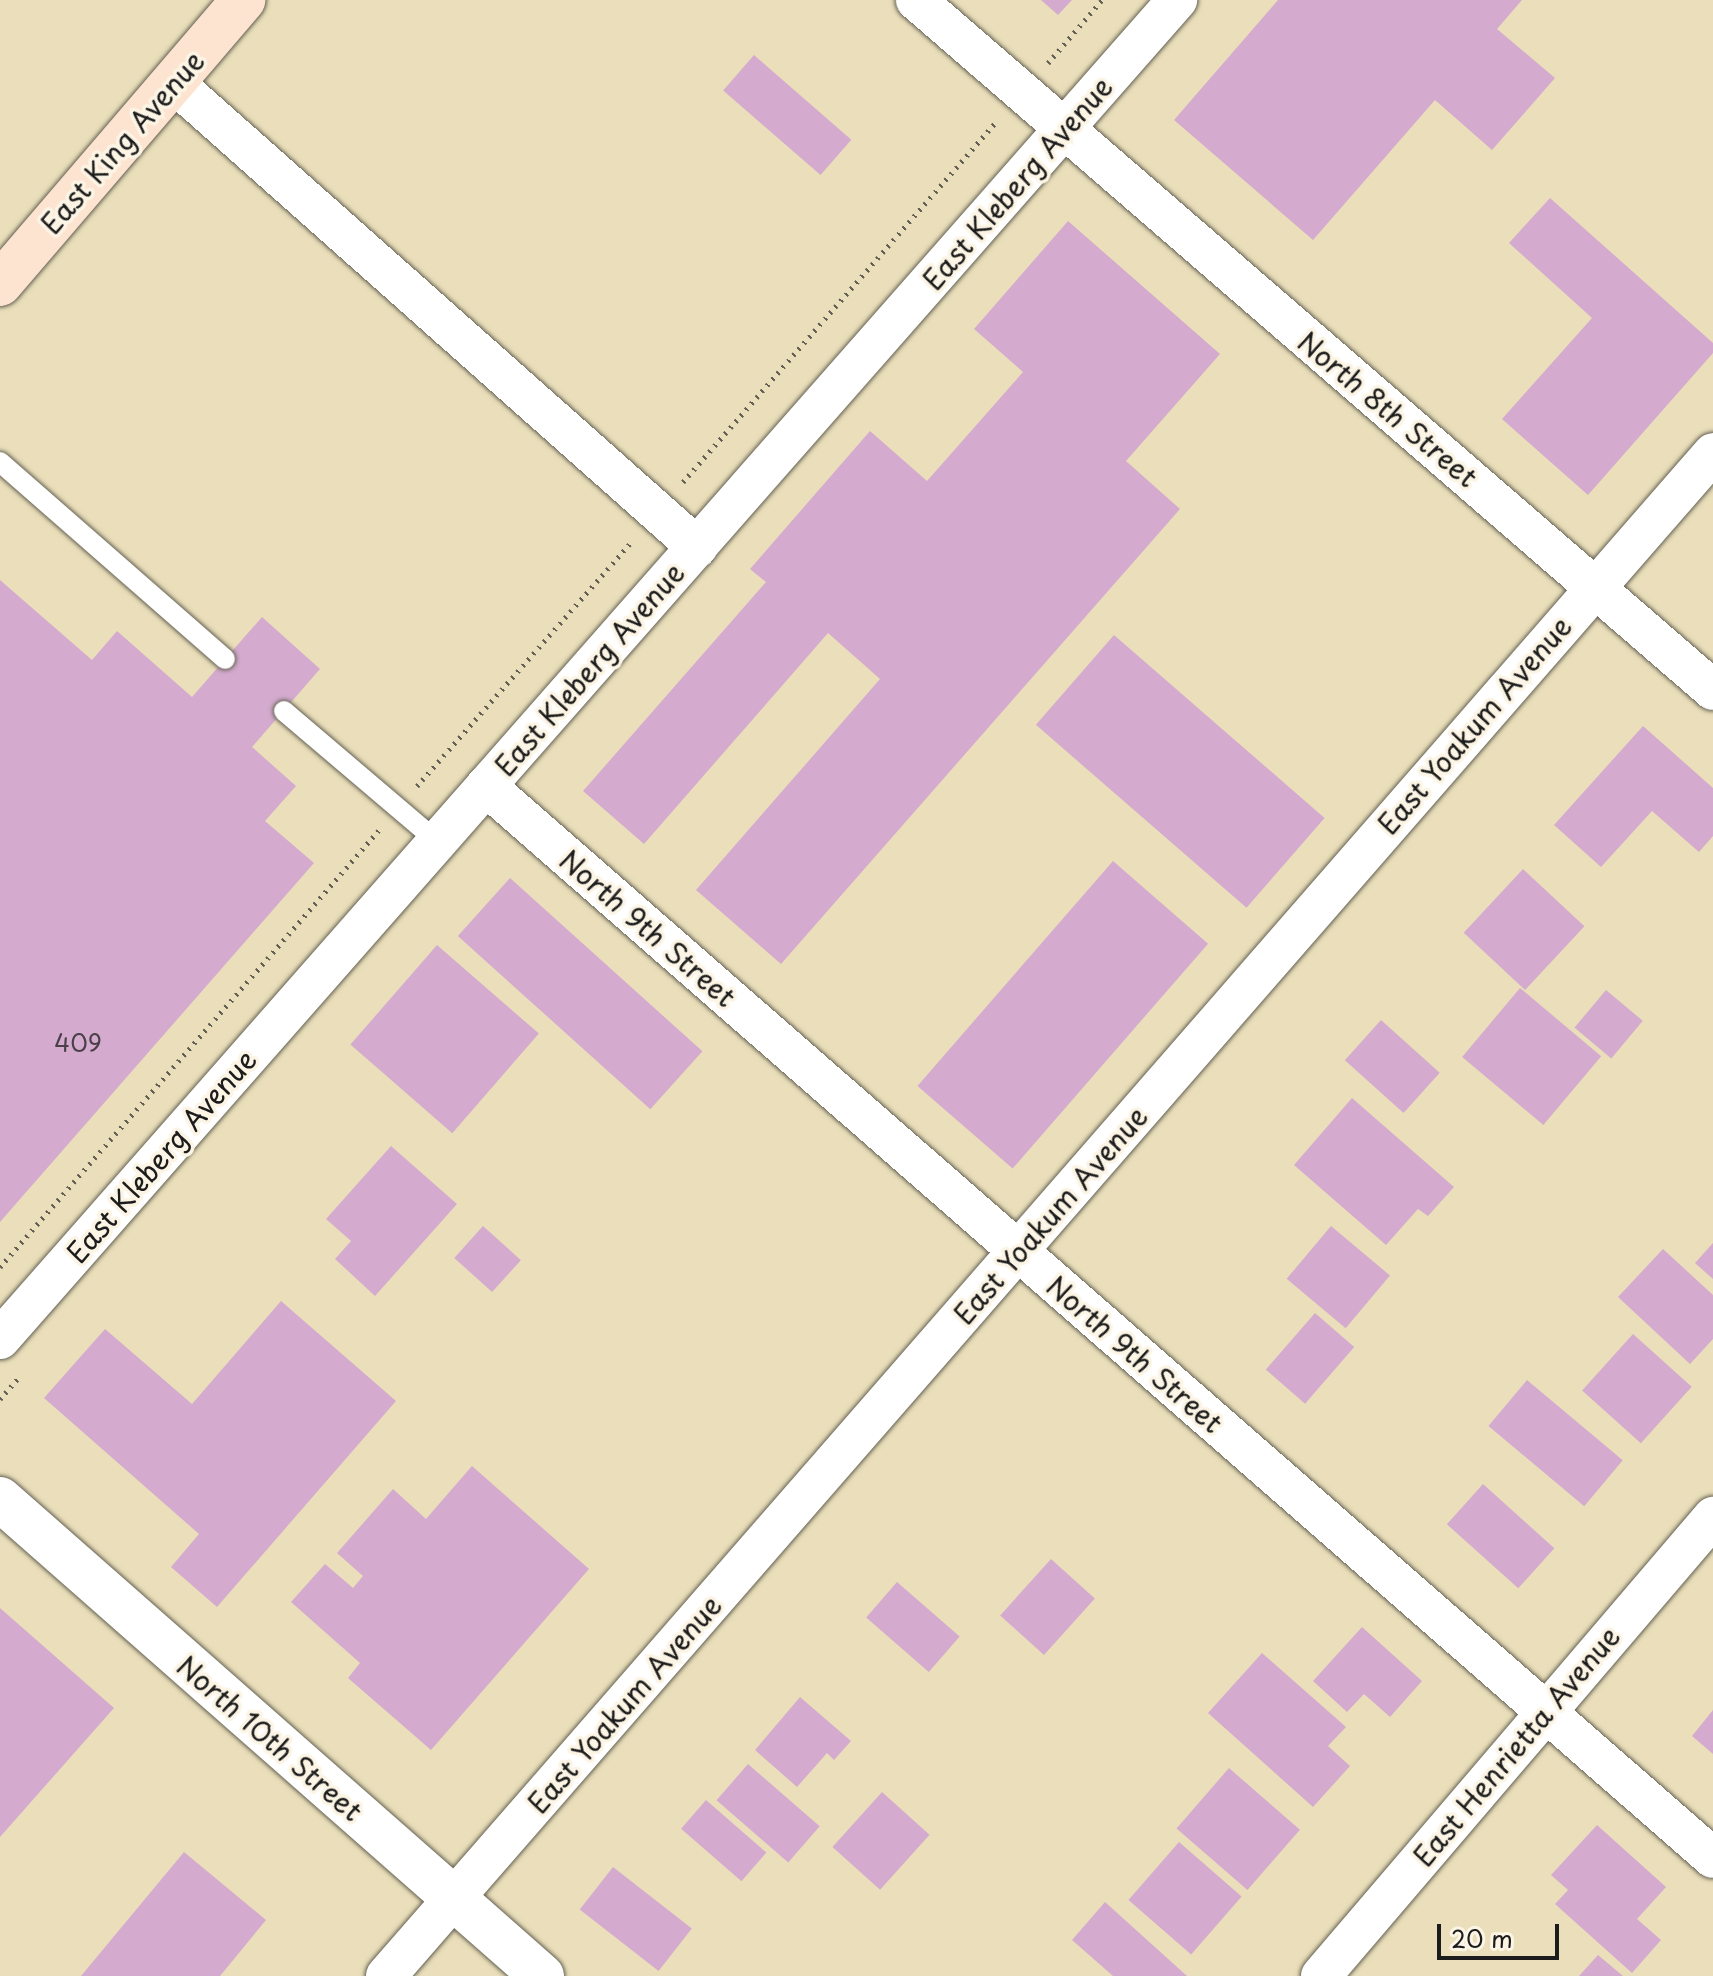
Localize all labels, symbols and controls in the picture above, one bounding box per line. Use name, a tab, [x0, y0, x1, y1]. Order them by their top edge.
street label: East King Avenue	[34, 44, 210, 240]
street label: East Kleberg Avenue	[915, 69, 1119, 297]
street label: North 8th Street	[1291, 324, 1485, 494]
street label: East Kleberg Avenue	[487, 555, 691, 783]
street label: East Yoakum Avenue	[1370, 609, 1578, 841]
street label: North 9th Street	[552, 842, 744, 1014]
house number: 409	[54, 1029, 102, 1057]
street label: East Kleberg Avenue	[59, 1042, 263, 1270]
street label: East Yoakum Avenue	[946, 1099, 1154, 1331]
street label: North 9th Street	[1039, 1268, 1231, 1440]
street label: East Yoakum Avenue	[520, 1588, 728, 1820]
street label: East Henrietta Avenue	[1406, 1619, 1626, 1873]
street label: North 10th Street	[169, 1647, 371, 1829]
scale bar	[1441, 1908, 1563, 1958]
text: 20 m	[1451, 1920, 1513, 1956]

